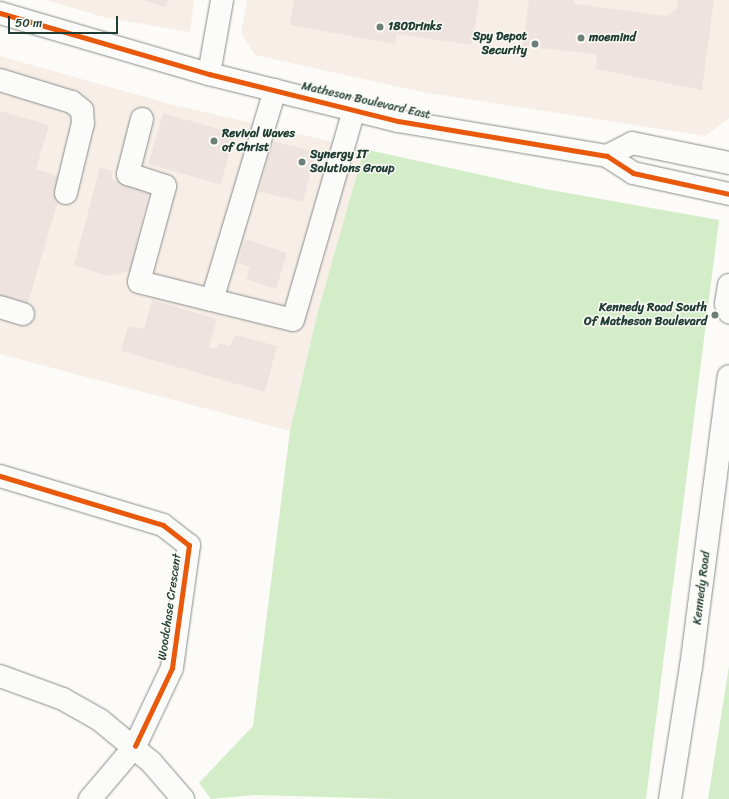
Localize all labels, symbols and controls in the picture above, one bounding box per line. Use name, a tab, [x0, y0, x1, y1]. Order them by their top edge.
scale bar	[10, 8, 120, 34]
text: 50 m	[15, 12, 42, 34]
place label: 180Drinks	[388, 20, 442, 34]
marker: 180Drinks	[375, 22, 385, 32]
place label: Spy Depot Security	[473, 30, 527, 58]
place label: moemind	[589, 31, 636, 45]
marker: moemind	[576, 33, 586, 43]
marker: Spy Depot Security	[530, 39, 540, 49]
street label: Matheson Boulevard East	[300, 79, 432, 123]
place label: Revival Waves of Christ	[222, 127, 295, 155]
marker: Revival Waves of Christ	[209, 136, 219, 146]
place label: Synergy IT Solutions Group	[310, 148, 395, 176]
marker: Synergy IT Solutions Group	[297, 157, 307, 167]
place label: Kennedy Road South Of Matheson Boulevard	[585, 301, 707, 329]
marker: Kennedy Road South Of Matheson Boulevard	[710, 310, 720, 320]
street label: Kennedy Road	[690, 550, 714, 626]
street label: Woodchase Crescent	[155, 552, 185, 662]

